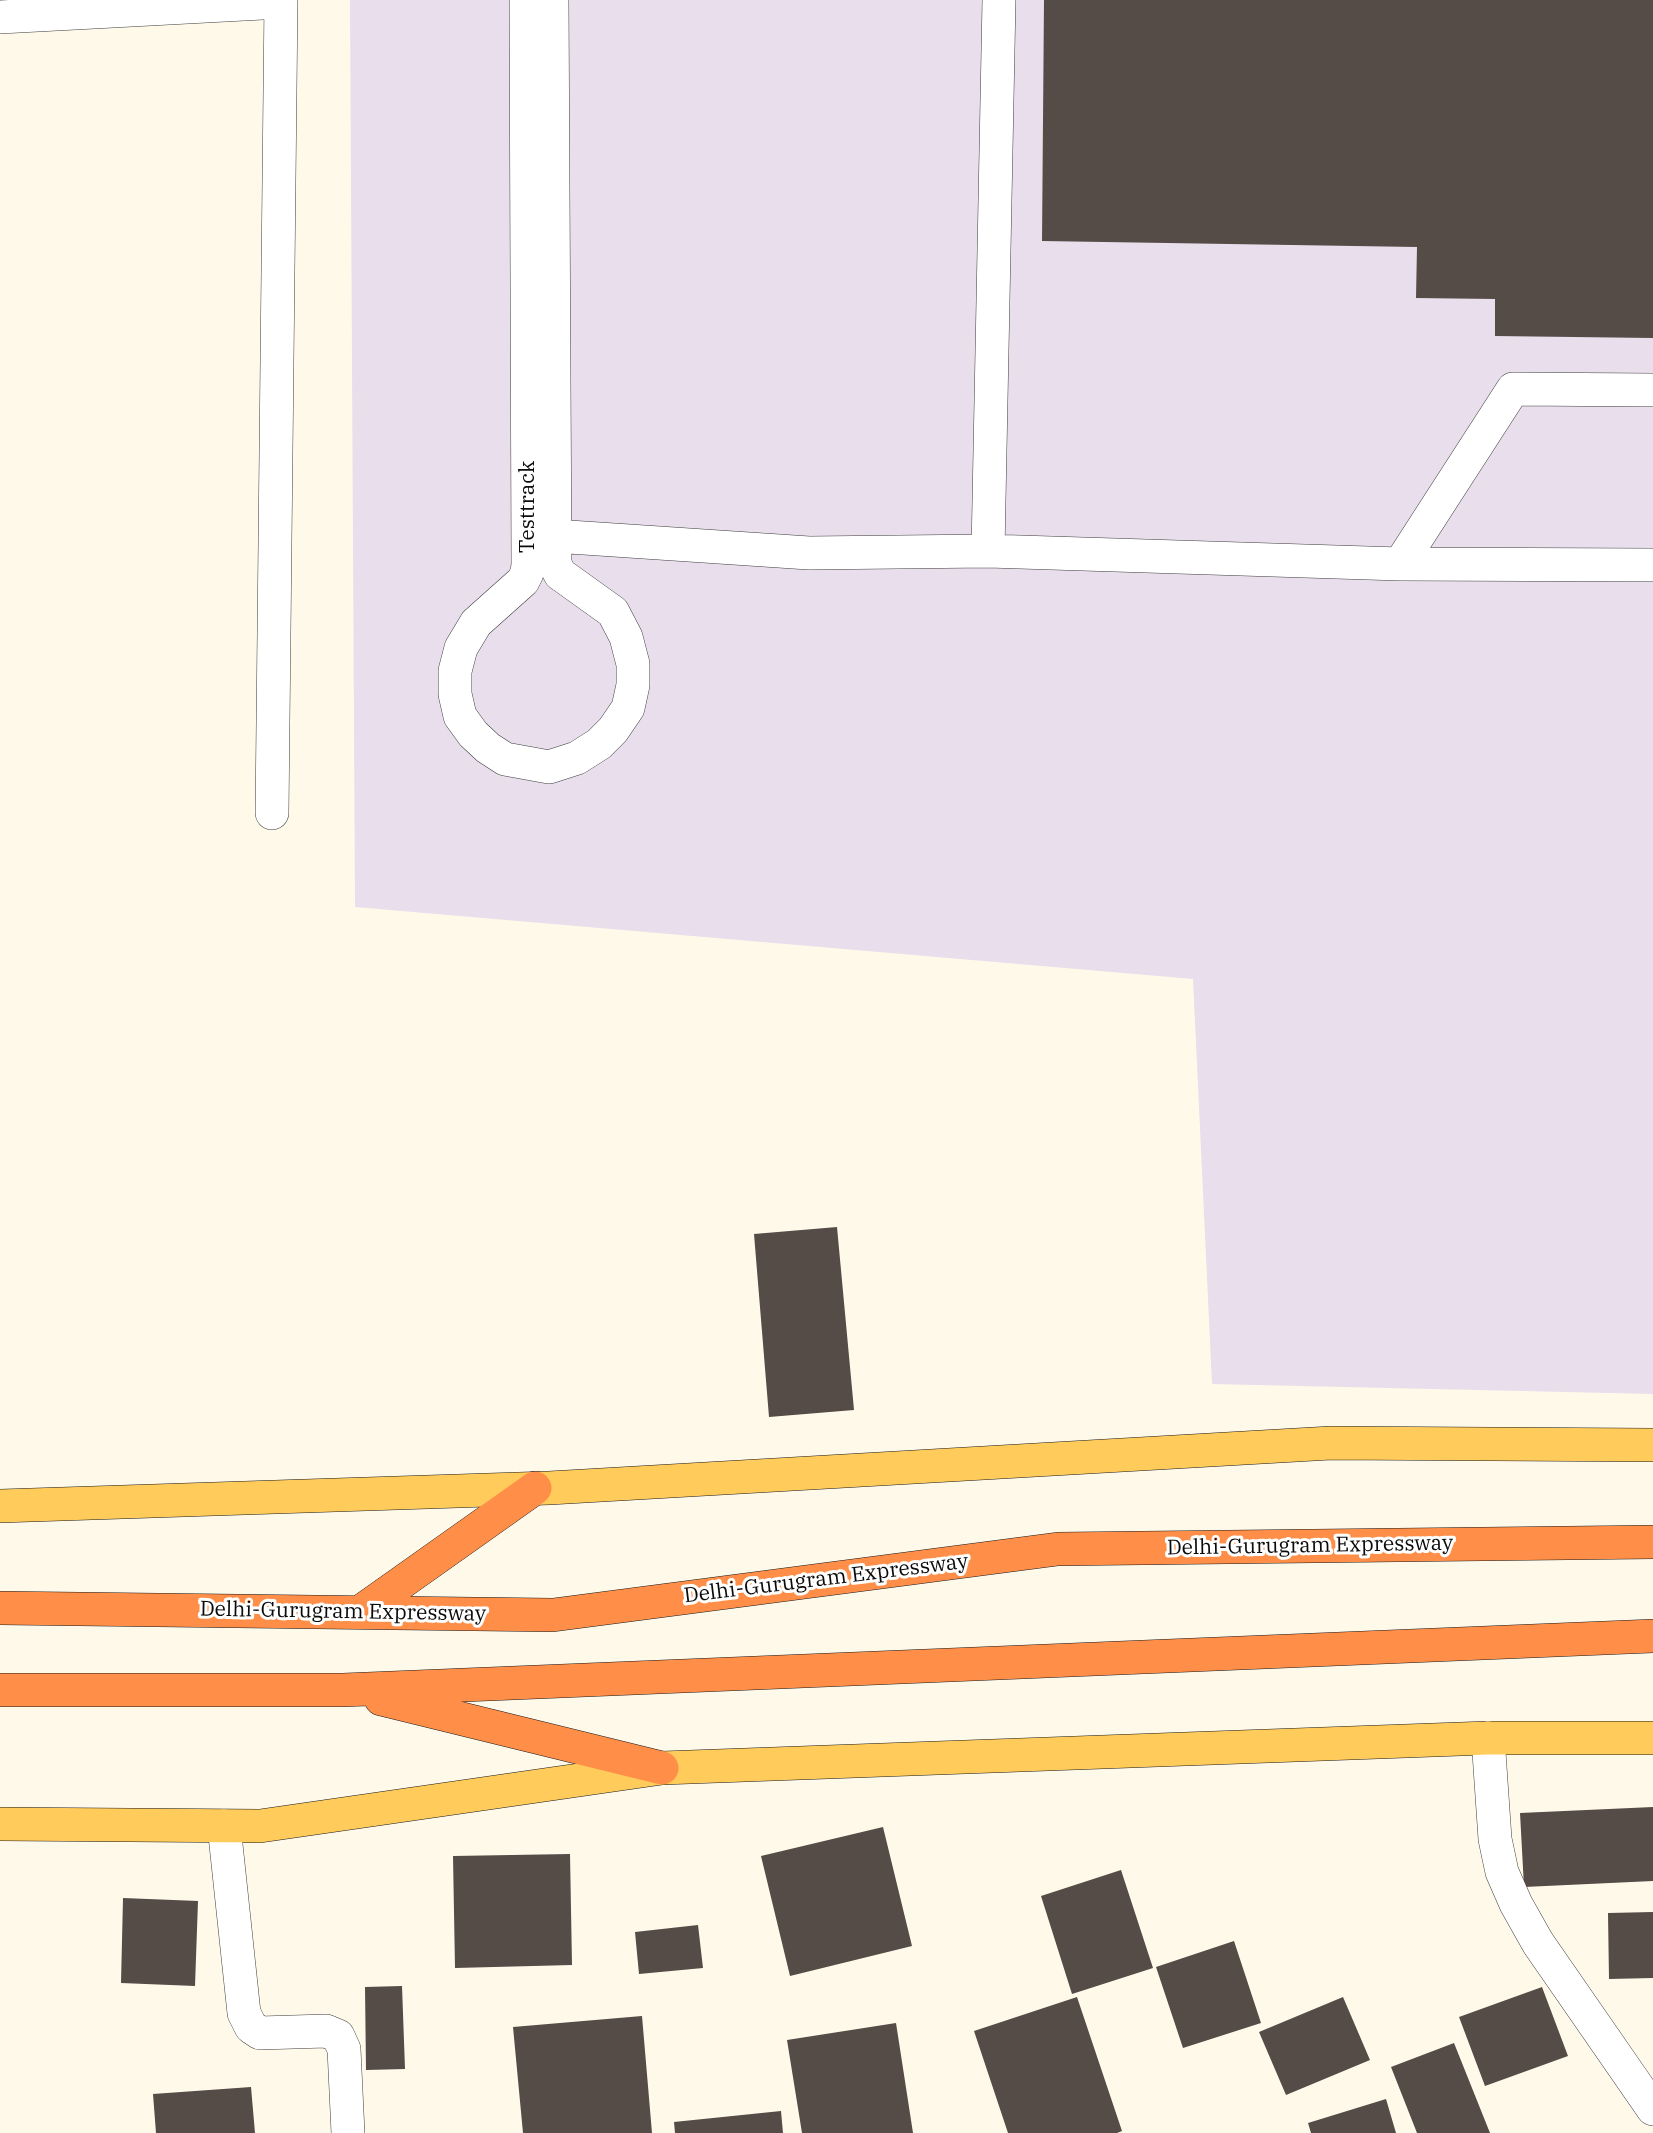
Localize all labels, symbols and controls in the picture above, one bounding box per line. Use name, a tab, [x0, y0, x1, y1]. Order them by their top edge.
street label: Testtrack	[515, 461, 541, 553]
street label: Delhi-Gurugram Expressway	[1167, 1531, 1453, 1561]
street label: Delhi-Gurugram Expressway	[682, 1549, 970, 1609]
street label: Delhi-Gurugram Expressway	[200, 1597, 486, 1627]

